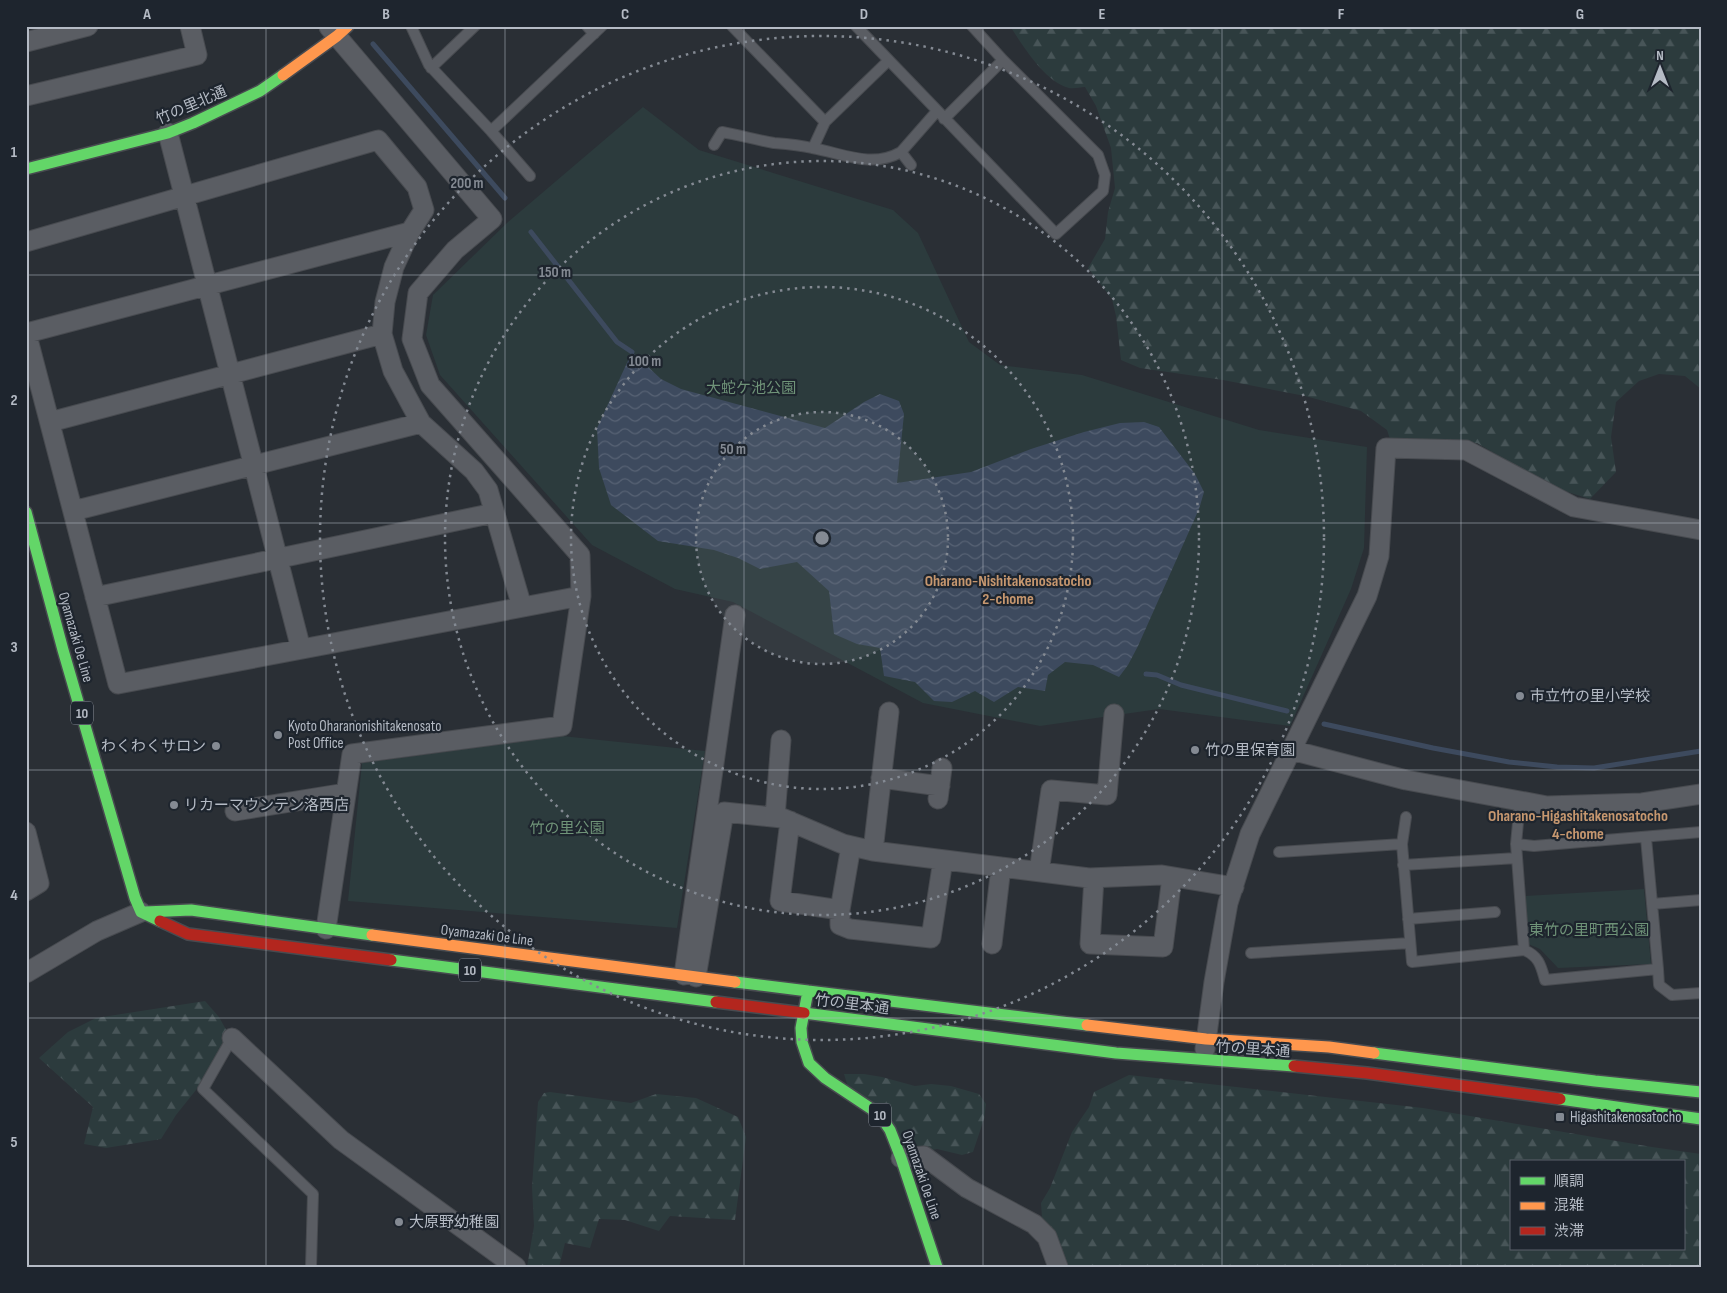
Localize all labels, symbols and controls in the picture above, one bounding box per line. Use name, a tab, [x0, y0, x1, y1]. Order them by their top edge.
text: A	[142, 5, 151, 24]
text: B	[382, 5, 390, 24]
text: C	[621, 5, 629, 24]
text: D	[860, 5, 868, 24]
text: E	[1099, 5, 1106, 24]
text: F	[1338, 5, 1345, 24]
text: G	[1576, 5, 1584, 24]
north arrow	[1634, 42, 1684, 92]
text: N	[1656, 47, 1664, 64]
street label: 竹の里北通	[153, 82, 229, 129]
text: 1	[11, 143, 18, 162]
text: 200 m	[450, 174, 484, 193]
text: 150 m	[539, 263, 571, 282]
text: 100 m	[629, 352, 661, 371]
park label: 大蛇ケ池公園	[706, 379, 796, 398]
text: 2	[10, 391, 18, 410]
text: 50 m	[720, 440, 746, 459]
centre of rings	[813, 529, 831, 547]
district label: Oharano-Nishitakenosatocho 2-chome	[925, 572, 1091, 609]
street label: Oyamazaki Oe Line	[54, 590, 97, 684]
text: 3	[10, 638, 18, 657]
place label: 市立竹の里小学校	[1530, 687, 1650, 706]
marker: 市立竹の里小学校	[1514, 690, 1526, 702]
road number: 10	[71, 701, 93, 724]
place label: Kyoto Oharanonishitakenosato Post Office	[288, 717, 441, 753]
marker: Kyoto Oharanonishitakenosato Post Office	[272, 729, 284, 741]
place label: わくわくサロン	[101, 737, 206, 756]
marker: わくわくサロン	[210, 740, 222, 752]
place label: 竹の里保育園	[1205, 741, 1295, 760]
marker: 竹の里保育園	[1189, 744, 1201, 756]
place label: リカーマウンテン洛西店	[184, 796, 349, 815]
marker: リカーマウンテン洛西店	[168, 799, 180, 811]
district label: Oharano-Higashitakenosatocho 4-chome	[1488, 807, 1668, 844]
park label: 竹の里公園	[529, 819, 605, 838]
text: 4	[10, 886, 18, 905]
street label: Oyamazaki Oe Line	[440, 920, 534, 951]
park label: 東竹の里町西公園	[1529, 921, 1649, 940]
road number: 10	[459, 958, 481, 982]
street label: 竹の里本通	[814, 990, 890, 1018]
street label: 竹の里本通	[1215, 1037, 1291, 1062]
road number: 10	[869, 1104, 891, 1126]
place label: Higashitakenosatocho	[1570, 1108, 1681, 1127]
marker: Higashitakenosatocho	[1554, 1111, 1566, 1123]
street label: Oyamazaki Oe Line	[897, 1128, 946, 1222]
text: 5	[10, 1133, 18, 1152]
legend	[1510, 1160, 1684, 1250]
text: 順調	[1554, 1172, 1584, 1191]
text: 混雑	[1554, 1196, 1584, 1215]
place label: 大原野幼稚園	[409, 1213, 499, 1232]
marker: 大原野幼稚園	[393, 1216, 405, 1228]
text: 渋滞	[1554, 1222, 1584, 1241]

